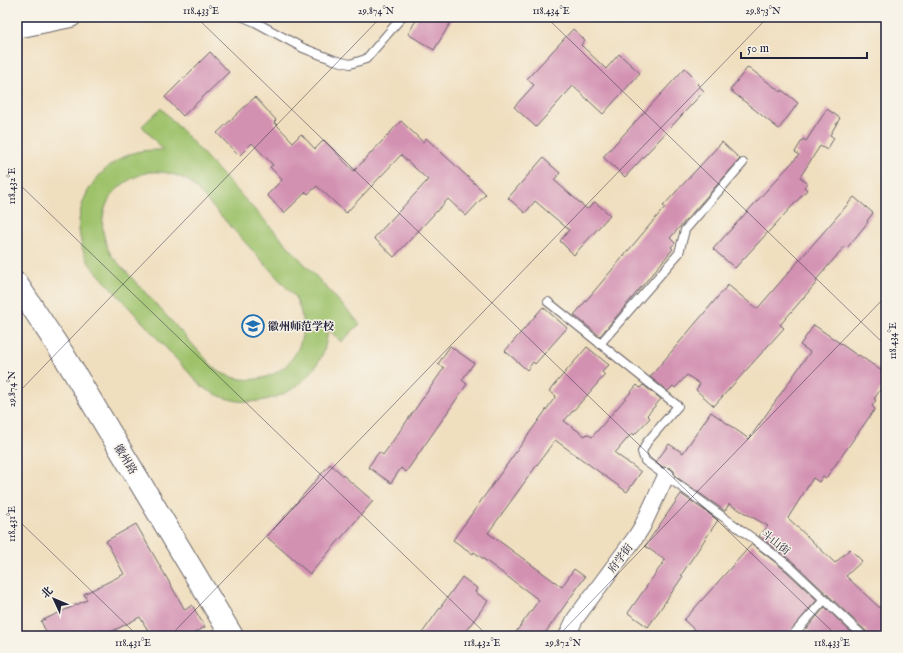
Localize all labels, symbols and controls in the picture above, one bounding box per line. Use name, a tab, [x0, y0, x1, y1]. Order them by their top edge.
text: 118.433°E	[183, 5, 219, 18]
text: 29.874°N	[358, 5, 395, 18]
text: 118.434°E	[532, 5, 570, 18]
text: 29.873°N	[745, 5, 781, 18]
scale bar	[741, 34, 867, 60]
text: 50 m	[747, 41, 769, 56]
text: 118.432°E	[6, 167, 19, 205]
school or university icon: 徽州师范学校	[240, 313, 266, 339]
place label: 徽州师范学校	[267, 320, 334, 334]
text: 118.434°E	[887, 322, 900, 360]
text: 29.874°N	[6, 370, 19, 407]
street label: 徽州路	[111, 442, 140, 477]
text: 118.431°E	[6, 506, 19, 542]
street label: 斗山街	[758, 527, 793, 558]
street label: 府学街	[605, 541, 636, 576]
north arrow	[34, 579, 74, 619]
text: 北	[39, 584, 56, 602]
text: 118.431°E	[115, 637, 151, 650]
text: 118.432°E	[463, 637, 501, 650]
text: 29.872°N	[545, 637, 581, 650]
text: 118.433°E	[814, 637, 850, 650]

